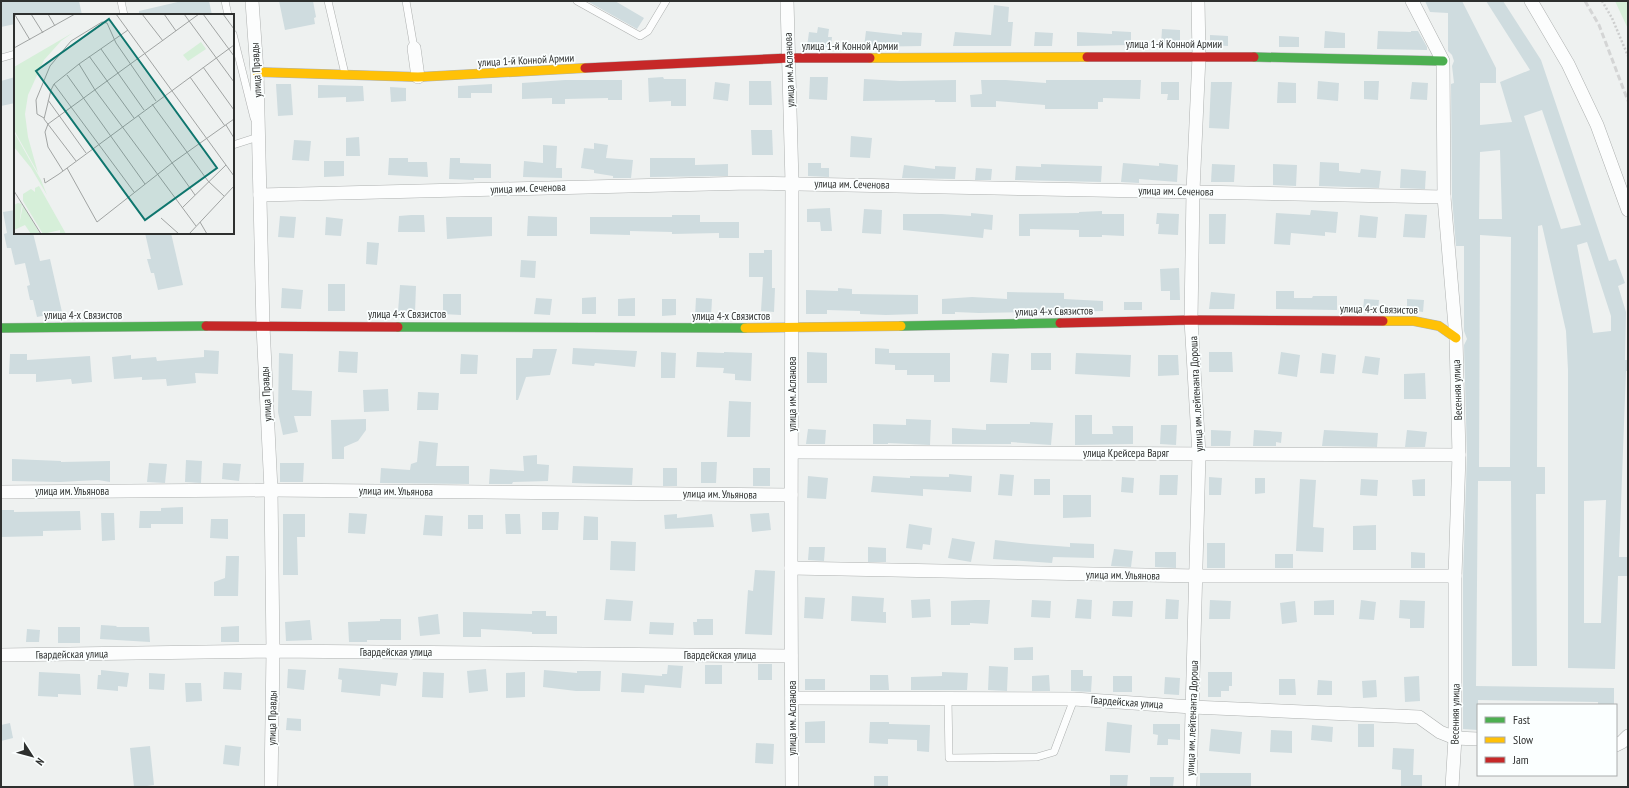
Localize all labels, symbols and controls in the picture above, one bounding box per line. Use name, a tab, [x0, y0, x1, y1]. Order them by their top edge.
inset map	[14, 14, 234, 234]
street label: улица им. Асланова	[781, 32, 797, 108]
street label: улица 1-й Конной Армии	[1126, 37, 1222, 51]
street label: улица 1-й Конной Армии	[802, 39, 898, 53]
street label: улица Правды	[248, 42, 264, 98]
street label: улица 1-й Конной Армии	[477, 50, 575, 70]
street label: улица им. Сеченова	[814, 176, 890, 192]
street label: улица им. Сеченова	[490, 180, 566, 196]
street label: улица им. Сеченова	[1138, 183, 1214, 199]
street label: улица 4-х Связистов	[1340, 301, 1419, 317]
street label: улица 4-х Связистов	[1015, 303, 1094, 319]
street label: улица 4-х Связистов	[368, 307, 447, 321]
street label: улица 4-х Связистов	[44, 308, 123, 322]
street label: улица 4-х Связистов	[692, 309, 771, 323]
street label: улица им. лейтенанта Дороша	[1186, 336, 1206, 452]
street label: улица им. Асланова	[785, 357, 799, 431]
street label: Весенняя улица	[1449, 359, 1465, 421]
street label: улица Правды	[258, 366, 274, 422]
street label: улица Крейсера Варяг	[1083, 446, 1170, 460]
street label: улица им. Ульянова	[359, 483, 433, 499]
street label: улица им. Ульянова	[35, 484, 109, 498]
street label: улица им. Ульянова	[683, 486, 757, 502]
street label: улица им. Ульянова	[1086, 567, 1160, 583]
street label: Гвардейская улица	[360, 645, 432, 659]
street label: Гвардейская улица	[36, 646, 108, 662]
street label: Гвардейская улица	[684, 648, 756, 662]
street label: улица им. лейтенанта Дороша	[1183, 660, 1201, 776]
street label: улица им. Асланова	[785, 681, 799, 755]
street label: Весенняя улица	[1447, 683, 1463, 745]
street label: улица Правды	[265, 690, 279, 746]
street label: Гвардейская улица	[1090, 692, 1164, 712]
legend	[1477, 704, 1617, 776]
text: Fast	[1513, 712, 1531, 727]
text: Slow	[1513, 732, 1534, 747]
north arrow	[12, 736, 52, 776]
text: Jam	[1512, 752, 1529, 767]
text: N	[33, 755, 48, 768]

